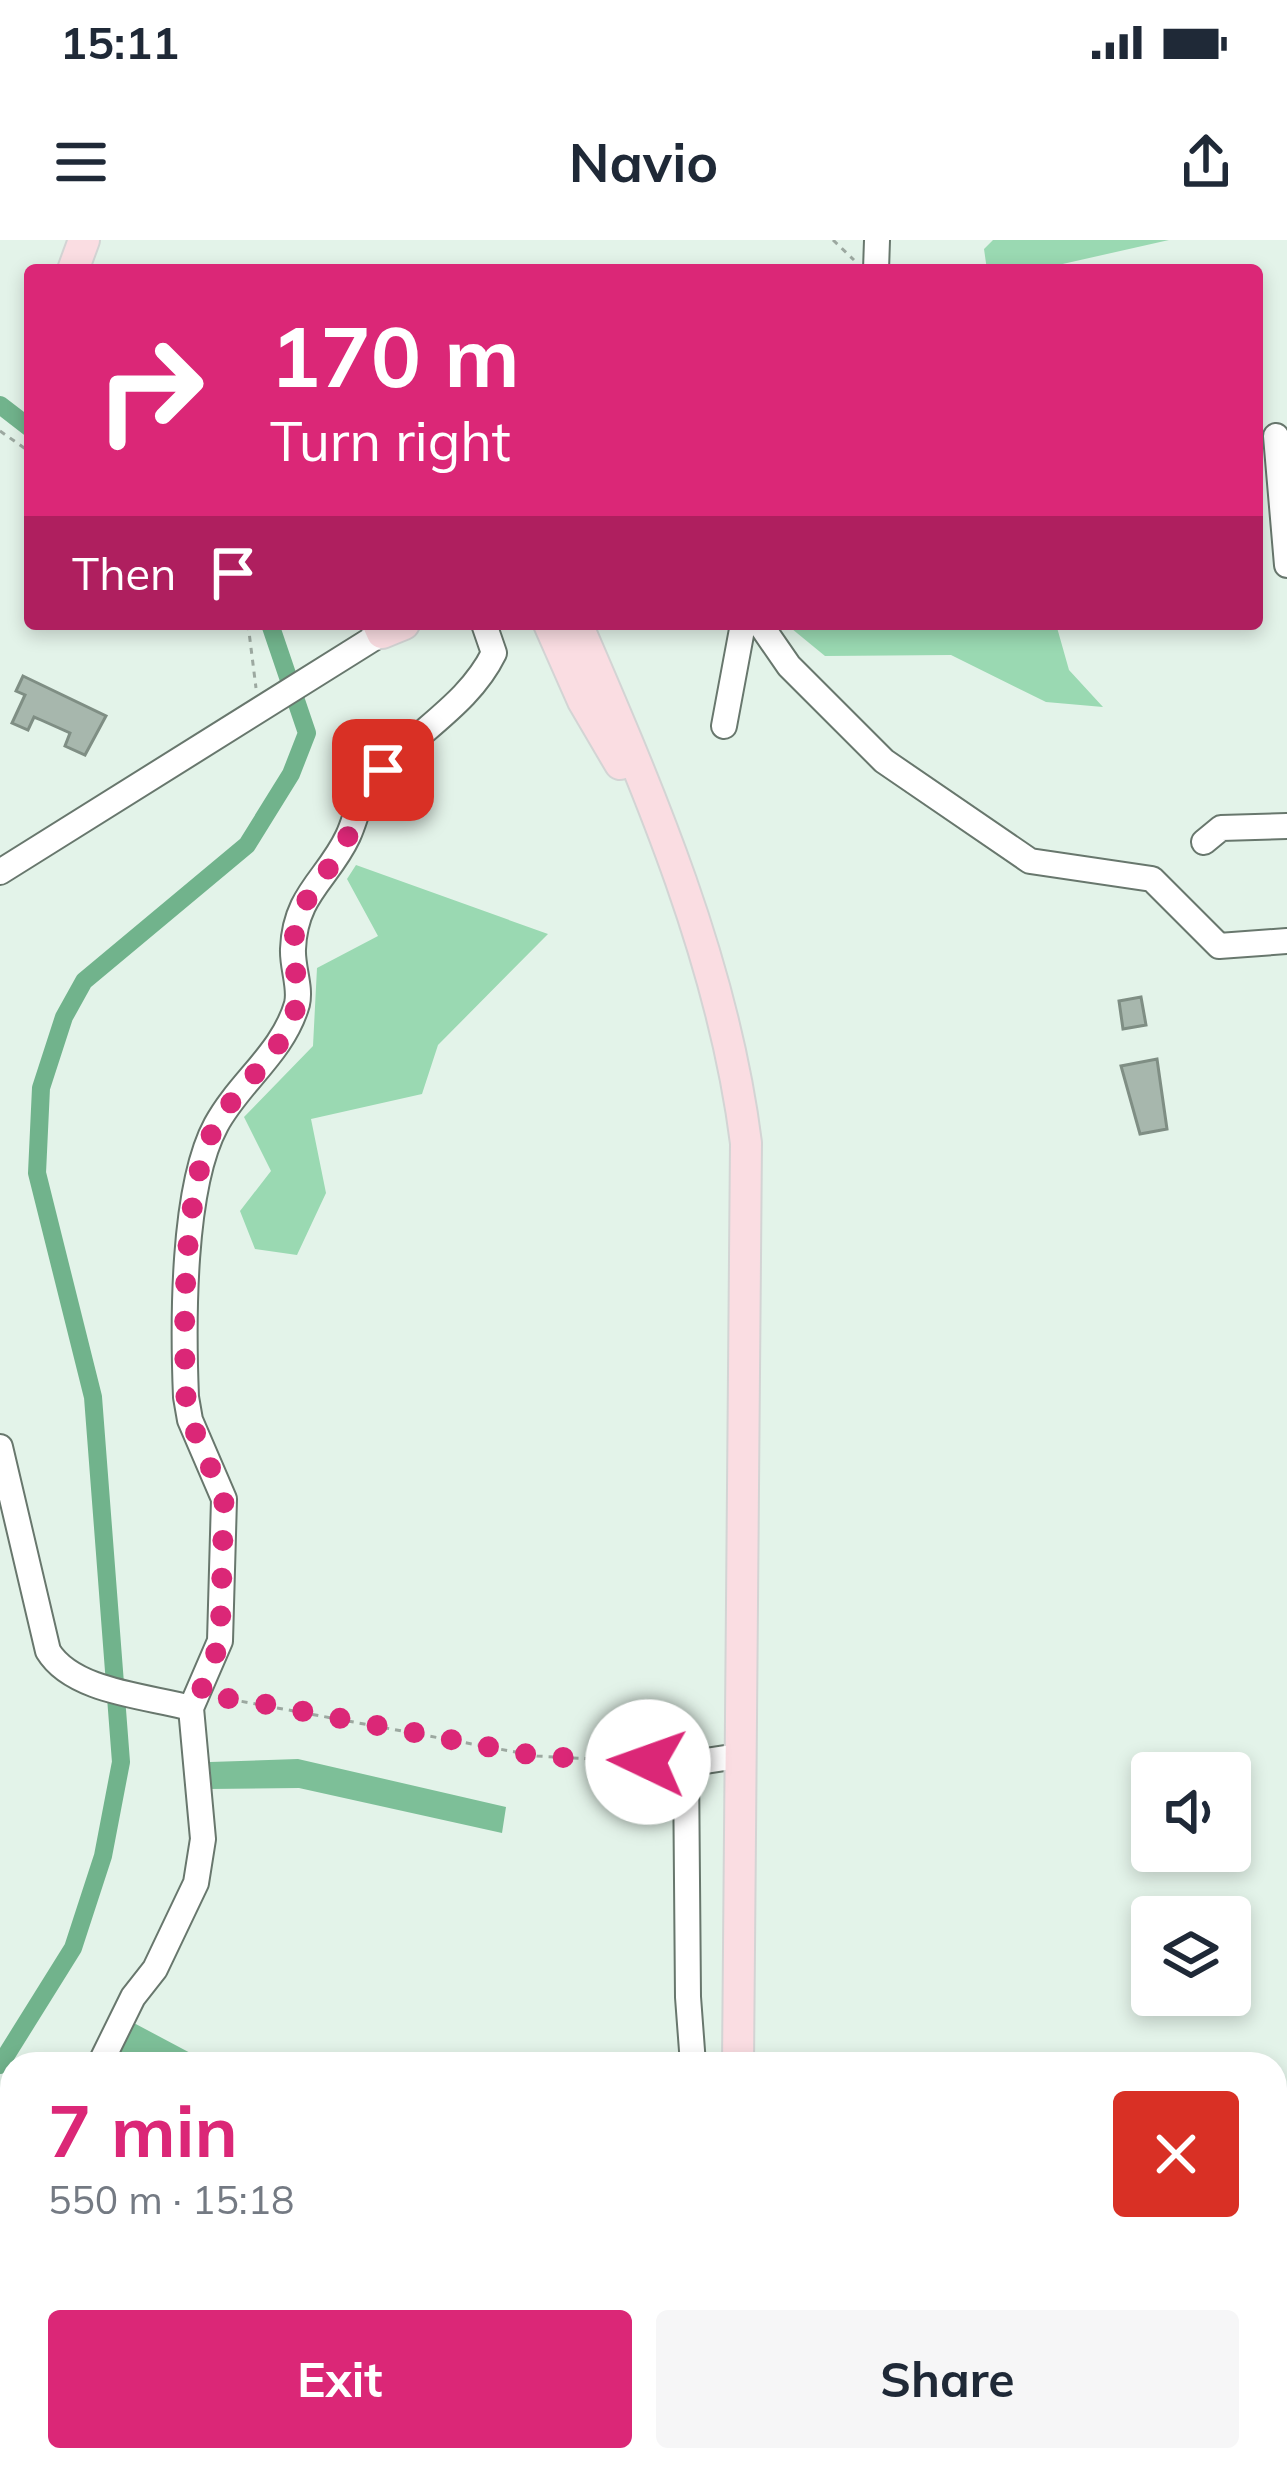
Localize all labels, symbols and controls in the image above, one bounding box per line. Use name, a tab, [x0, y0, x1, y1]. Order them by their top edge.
text: 15:11	[60, 14, 179, 70]
text: Navio	[569, 128, 718, 196]
icon: menu	[48, 129, 114, 195]
icon: share	[1173, 129, 1239, 195]
text: 170 m	[270, 303, 520, 408]
icon: right	[72, 312, 228, 468]
text: Turn right	[270, 407, 511, 475]
icon: arrive	[200, 540, 266, 606]
text: Then	[72, 545, 176, 601]
pin	[332, 719, 434, 821]
icon: arrive	[350, 737, 416, 803]
position arrow	[585, 1699, 711, 1825]
map controls	[1131, 1752, 1251, 2016]
button: sound	[1131, 1752, 1251, 1872]
button: layers	[1131, 1896, 1251, 2016]
text: 7 min	[48, 2085, 238, 2175]
button: close	[1113, 2091, 1239, 2217]
text: 550 m · 15:18	[48, 2175, 294, 2224]
button: Exit	[48, 2310, 632, 2448]
button: Share	[656, 2310, 1239, 2448]

